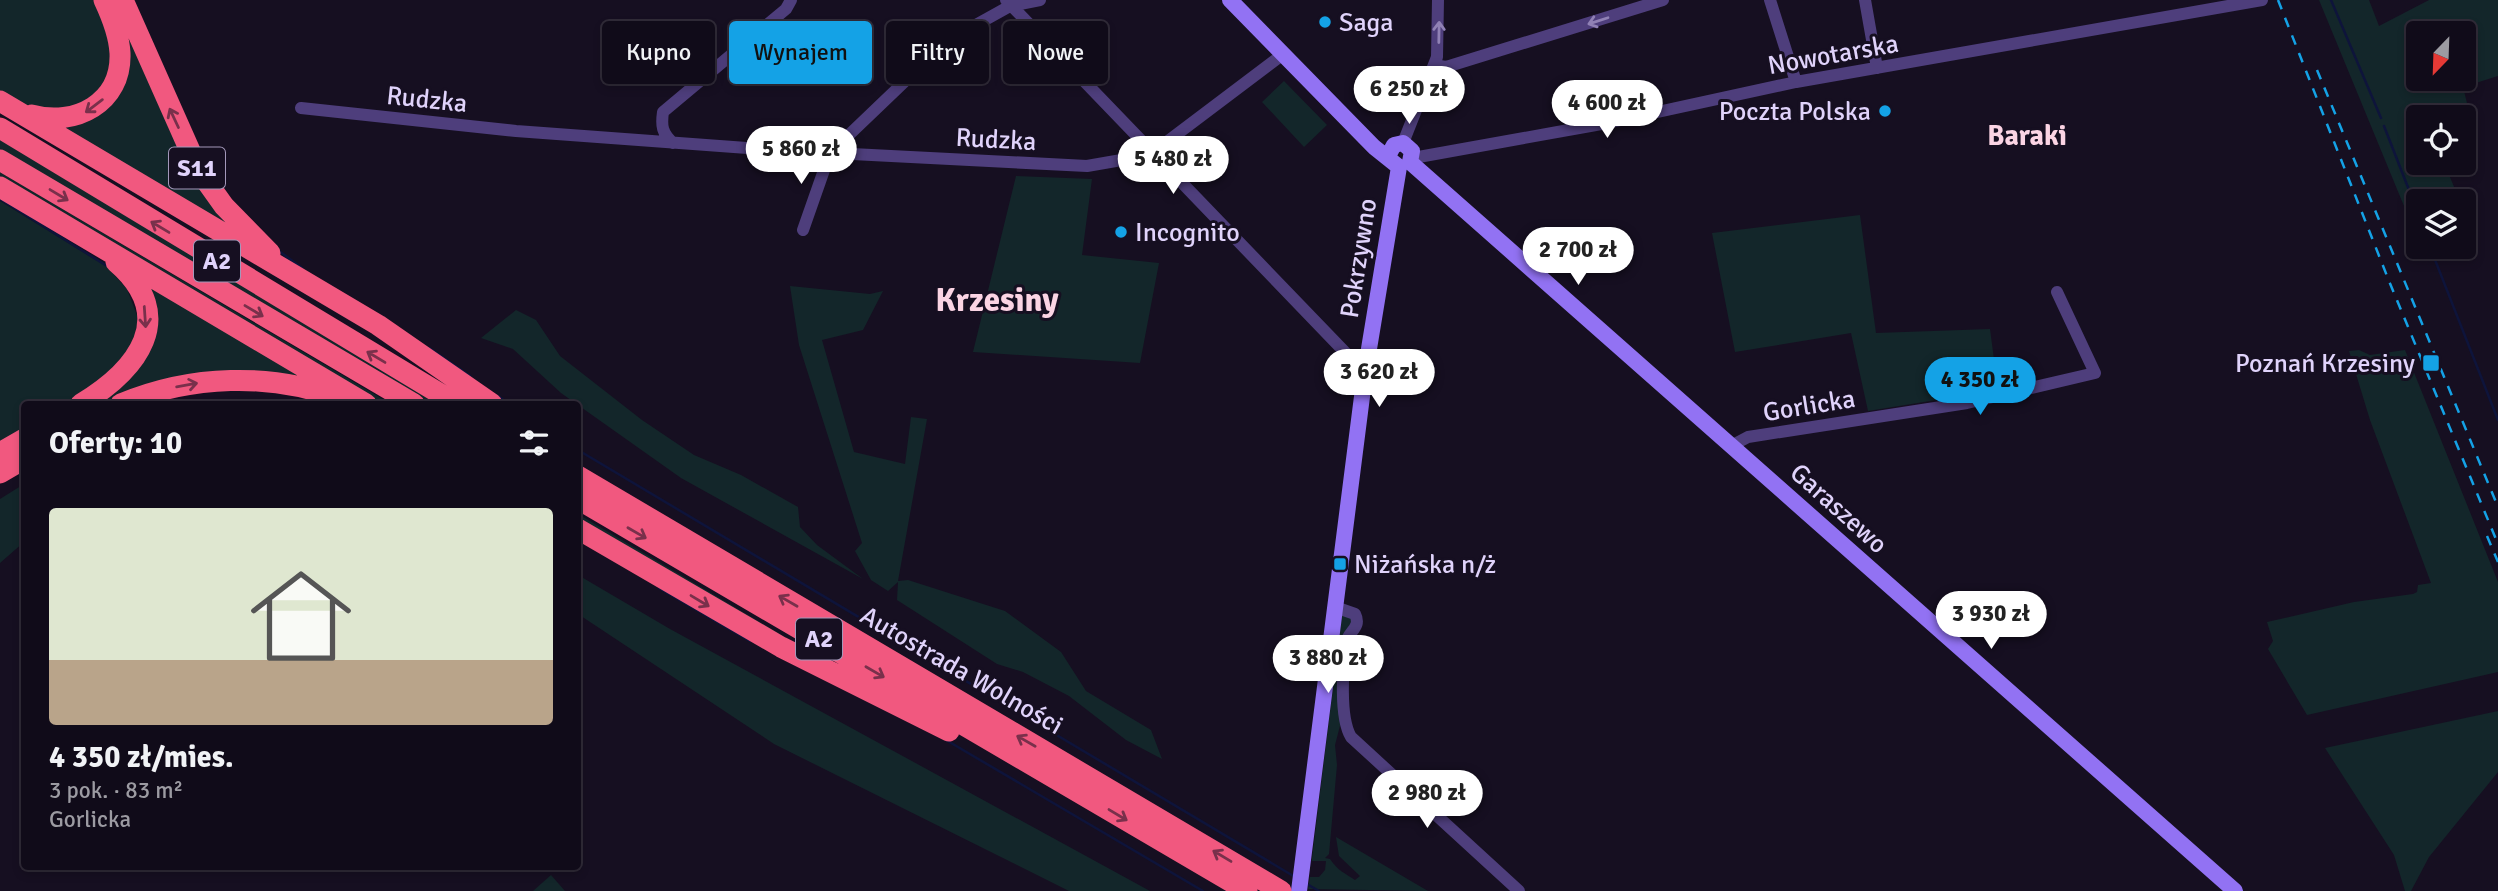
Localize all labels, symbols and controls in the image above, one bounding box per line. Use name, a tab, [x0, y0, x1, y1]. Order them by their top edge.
place label: Saga	[1339, 7, 1393, 39]
marker: Saga	[1317, 14, 1333, 30]
one-way arrow	[1587, 15, 1609, 28]
chip: Kupno	[602, 21, 715, 84]
chip: Wynajem	[729, 21, 872, 84]
chip: Filtry	[886, 21, 989, 84]
chip: Nowe	[1003, 21, 1108, 84]
one-way arrow	[1432, 21, 1446, 44]
north arrow	[2406, 21, 2476, 91]
map controls	[2406, 21, 2476, 259]
street label: Nowotarska	[1765, 28, 1901, 82]
pin: 6 250 zł	[1337, 66, 1481, 126]
text: 6 250 zł	[1370, 74, 1448, 103]
street label: Rudzka	[385, 80, 469, 120]
pin: 4 600 zł	[1535, 80, 1679, 140]
text: 4 600 zł	[1568, 88, 1646, 117]
place label: Poczta Polska	[1719, 96, 1871, 128]
one-way arrow	[85, 98, 104, 113]
marker: Poczta Polska	[1877, 103, 1893, 119]
button: locate	[2406, 105, 2476, 175]
one-way arrow	[167, 108, 180, 129]
district label: Baraki	[1987, 119, 2067, 153]
street label: Rudzka	[955, 122, 1037, 158]
pin: 5 860 zł	[729, 127, 873, 186]
text: 5 860 zł	[762, 134, 840, 163]
pin: 5 480 zł	[1101, 136, 1245, 196]
text: 5 480 zł	[1134, 144, 1212, 173]
road number: S11	[169, 148, 225, 188]
one-way arrow	[48, 189, 68, 203]
button: layers	[2406, 189, 2476, 259]
street label: Pokrzywno	[1334, 196, 1384, 320]
place label: Incognito	[1135, 217, 1240, 249]
one-way arrow	[151, 220, 171, 234]
marker: Incognito	[1113, 224, 1129, 240]
pin: 2 700 zł	[1506, 228, 1650, 287]
text: 2 700 zł	[1539, 235, 1617, 264]
road number: A2	[194, 240, 240, 282]
district label: Krzesiny	[935, 280, 1059, 321]
one-way arrow	[139, 305, 152, 328]
one-way arrow	[244, 305, 264, 319]
place label: Poznań Krzesiny	[2235, 348, 2415, 380]
one-way arrow	[367, 350, 387, 364]
pin: 3 620 zł	[1307, 350, 1451, 409]
marker: Poznań Krzesiny	[2421, 353, 2441, 373]
text: 3 620 zł	[1340, 357, 1418, 386]
pin: 4 350 zł	[1908, 358, 2052, 417]
text: 4 350 zł	[1941, 365, 2019, 394]
one-way arrow	[175, 378, 198, 391]
street label: Gorlicka	[1761, 383, 1858, 429]
icon: filters	[515, 424, 553, 462]
text: Oferty: 10	[49, 425, 182, 462]
street label: Garaszewo	[1783, 457, 1894, 561]
one-way arrow	[626, 526, 646, 540]
place label: Niżańska n/ż	[1354, 549, 1496, 581]
icon: home	[238, 553, 364, 679]
marker: Niżańska n/ż	[1332, 556, 1348, 572]
pin: 3 930 zł	[1919, 592, 2063, 651]
one-way arrow	[779, 593, 799, 607]
one-way arrow	[689, 594, 709, 608]
text: 3 930 zł	[1952, 599, 2030, 628]
street label: Autostrada Wolności	[854, 600, 1069, 742]
road number: A2	[796, 618, 842, 660]
pin: 3 880 zł	[1256, 636, 1400, 695]
text: 3 880 zł	[1289, 643, 1367, 672]
one-way arrow	[865, 665, 885, 679]
one-way arrow	[1017, 733, 1037, 747]
text: 4 350 zł/mies.	[49, 739, 234, 776]
pin: 2 980 zł	[1355, 770, 1499, 830]
text: 3 pok. · 83 m²	[49, 776, 183, 805]
text: 2 980 zł	[1388, 778, 1466, 807]
text: Gorlicka	[49, 805, 131, 834]
one-way arrow	[1108, 808, 1128, 822]
one-way arrow	[1213, 849, 1233, 863]

